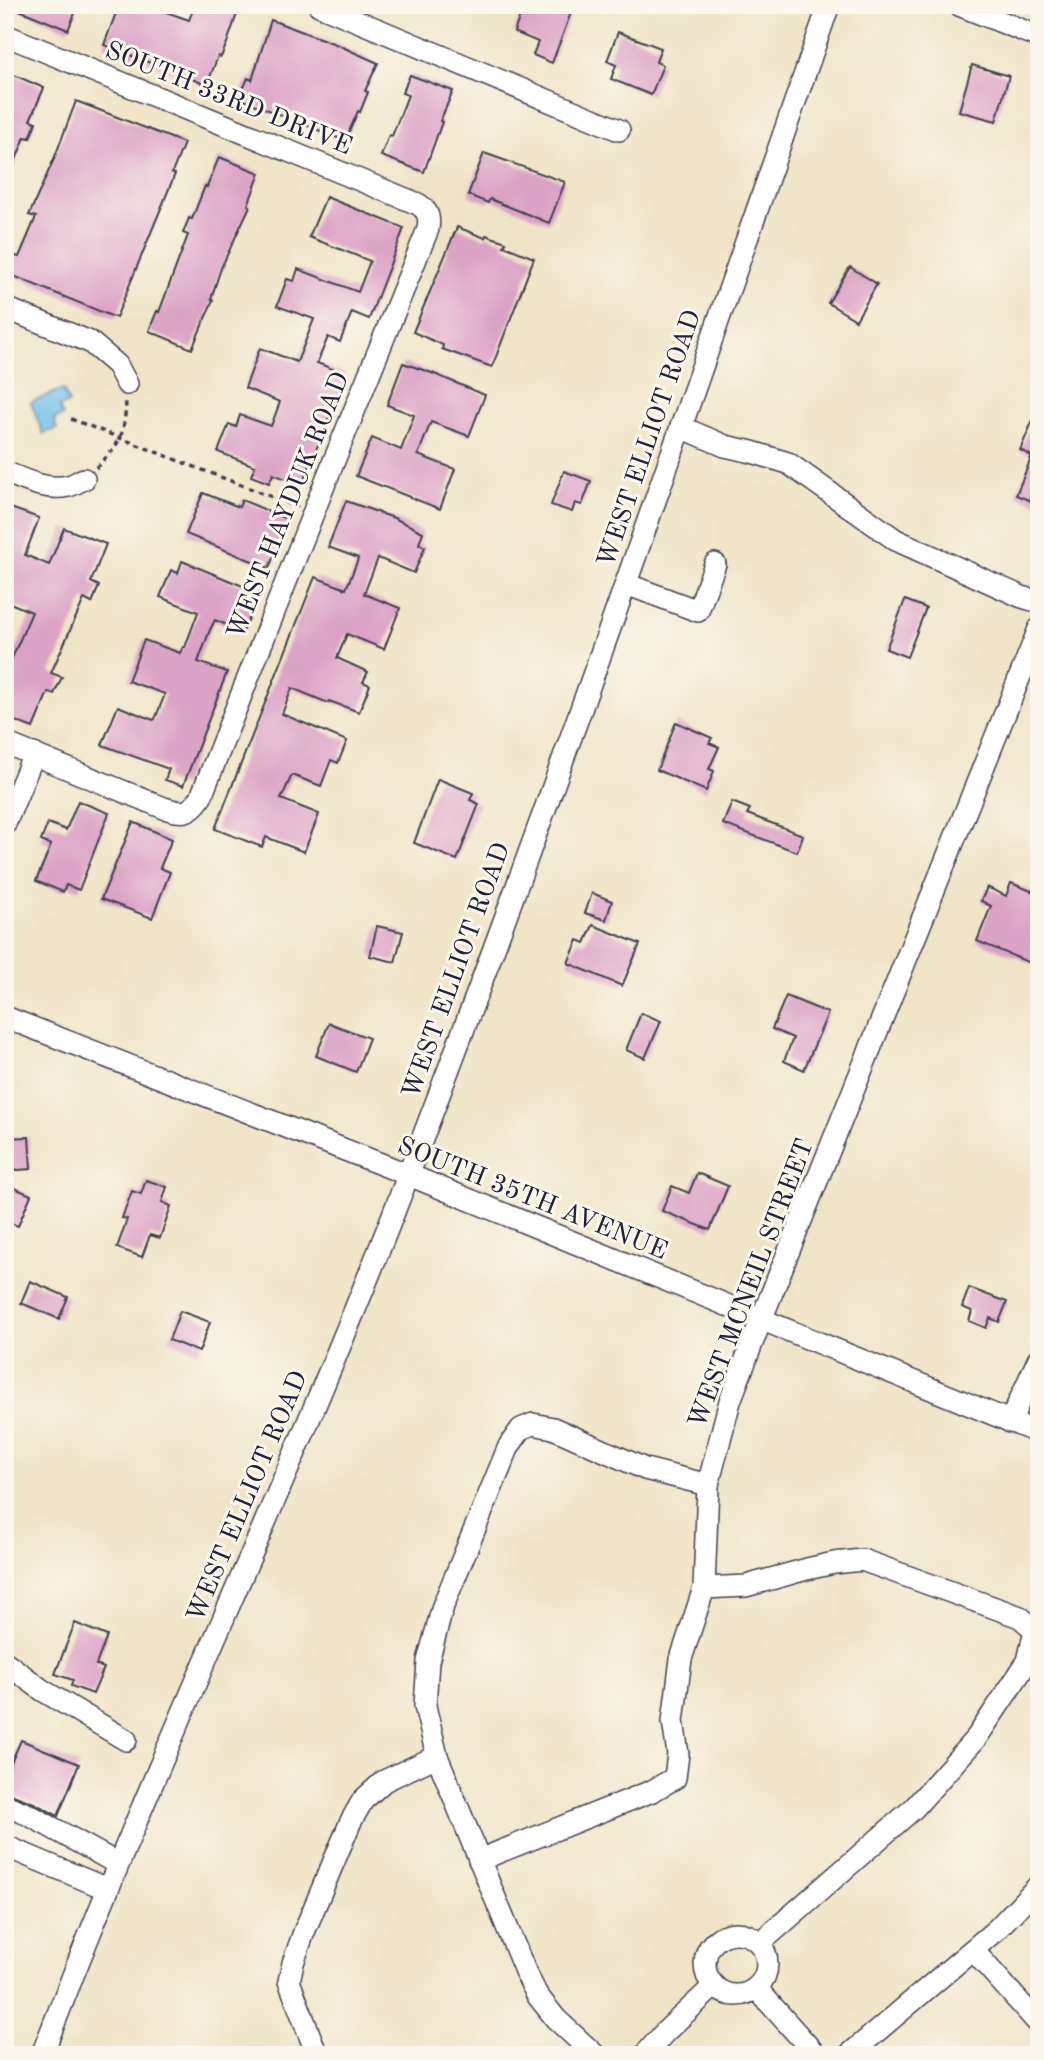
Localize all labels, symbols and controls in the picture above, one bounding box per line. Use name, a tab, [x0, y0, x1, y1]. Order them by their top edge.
street label: SOUTH 33RD DRIVE	[101, 37, 355, 160]
street label: WEST ELLIOT ROAD	[594, 307, 706, 571]
street label: WEST HAYDUK ROAD	[223, 368, 354, 643]
street label: WEST ELLIOT ROAD	[398, 839, 515, 1102]
street label: SOUTH 35TH AVENUE	[394, 1133, 671, 1265]
street label: WEST MCNEIL STREET	[685, 1136, 819, 1432]
street label: WEST ELLIOT ROAD	[183, 1367, 313, 1626]

